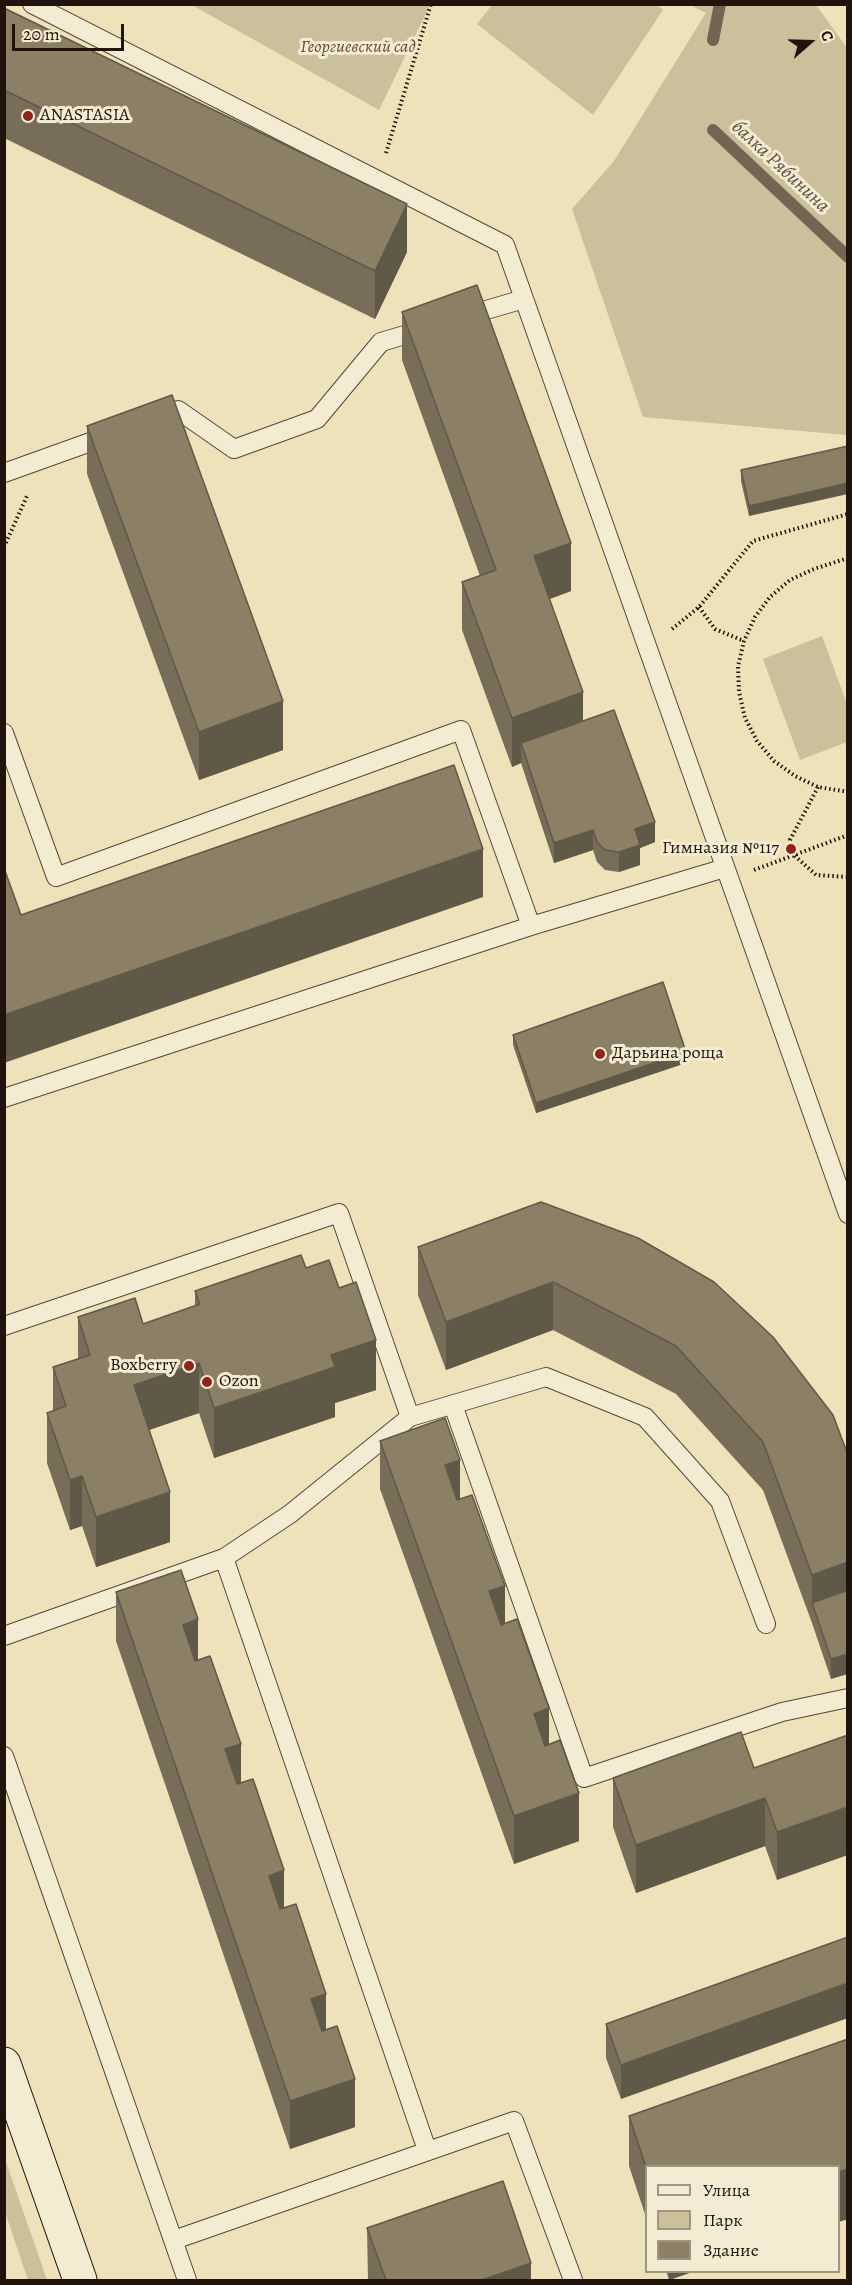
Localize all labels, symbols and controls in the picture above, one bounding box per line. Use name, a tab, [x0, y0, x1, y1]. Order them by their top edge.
scale bar	[15, 12, 128, 50]
north arrow	[780, 12, 840, 72]
text: 20 m	[23, 22, 60, 46]
text: С	[815, 27, 839, 44]
park label: Георгиевский сад	[300, 37, 416, 59]
place label: ANASTASIA	[40, 105, 130, 127]
marker: ANASTASIA	[21, 109, 35, 123]
water label: балка Рябинина	[726, 116, 834, 218]
place label: Гимназия №117	[662, 838, 779, 860]
marker: Гимназия №117	[784, 842, 798, 856]
place label: Дарьина роща	[612, 1043, 724, 1065]
marker: Дарьина роща	[593, 1047, 607, 1061]
place label: Boxberry	[110, 1355, 177, 1377]
marker: Boxberry	[182, 1359, 196, 1373]
place label: Ozon	[219, 1371, 259, 1393]
marker: Ozon	[200, 1375, 214, 1389]
legend	[645, 2165, 840, 2273]
text: Улица	[703, 2178, 750, 2202]
text: Парк	[703, 2208, 743, 2232]
text: Здание	[703, 2238, 759, 2262]

